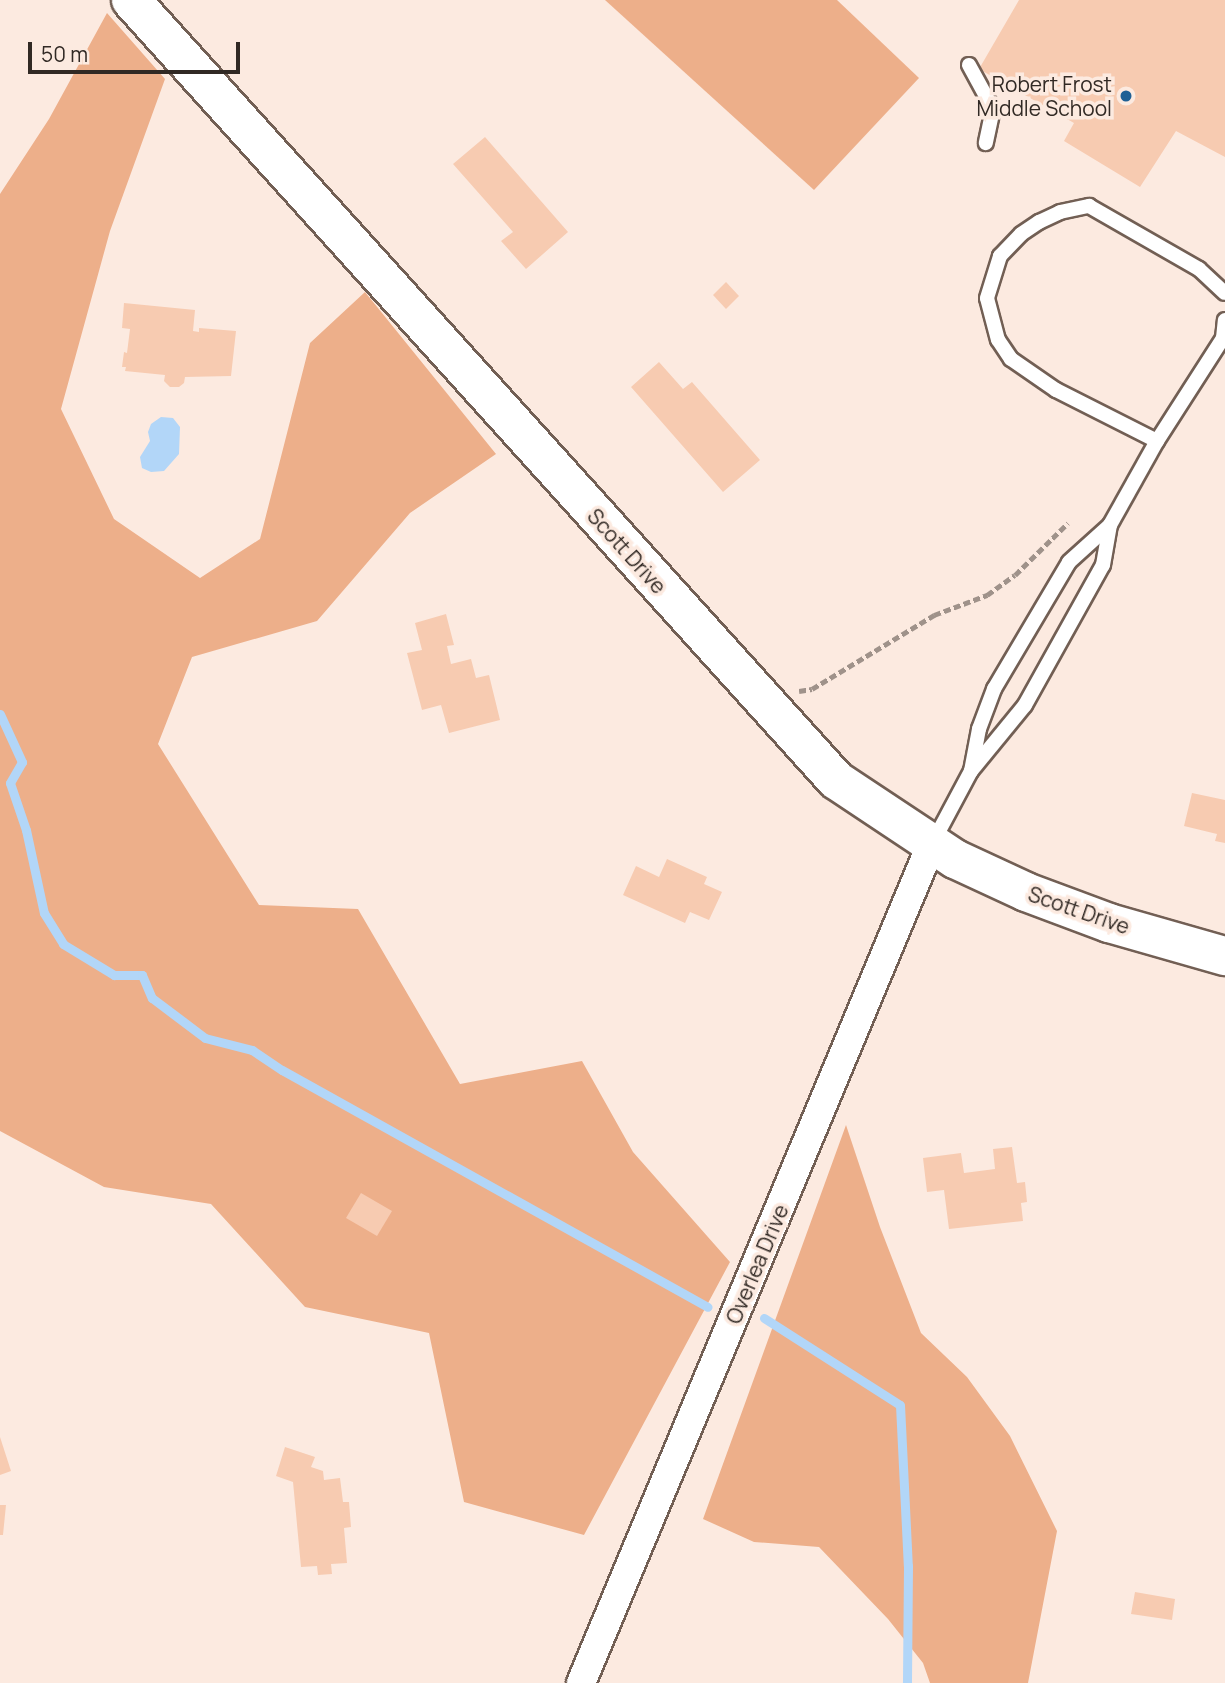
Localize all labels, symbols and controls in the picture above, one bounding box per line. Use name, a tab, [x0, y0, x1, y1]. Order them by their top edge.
scale bar	[32, 28, 243, 72]
text: 50 m	[41, 40, 88, 68]
place label: Robert Frost Middle School	[976, 71, 1112, 121]
marker: Robert Frost Middle School	[1118, 88, 1134, 104]
street label: Scott Drive	[582, 503, 672, 599]
street label: Scott Drive	[1025, 881, 1133, 939]
street label: Overlea Drive	[721, 1201, 793, 1327]

